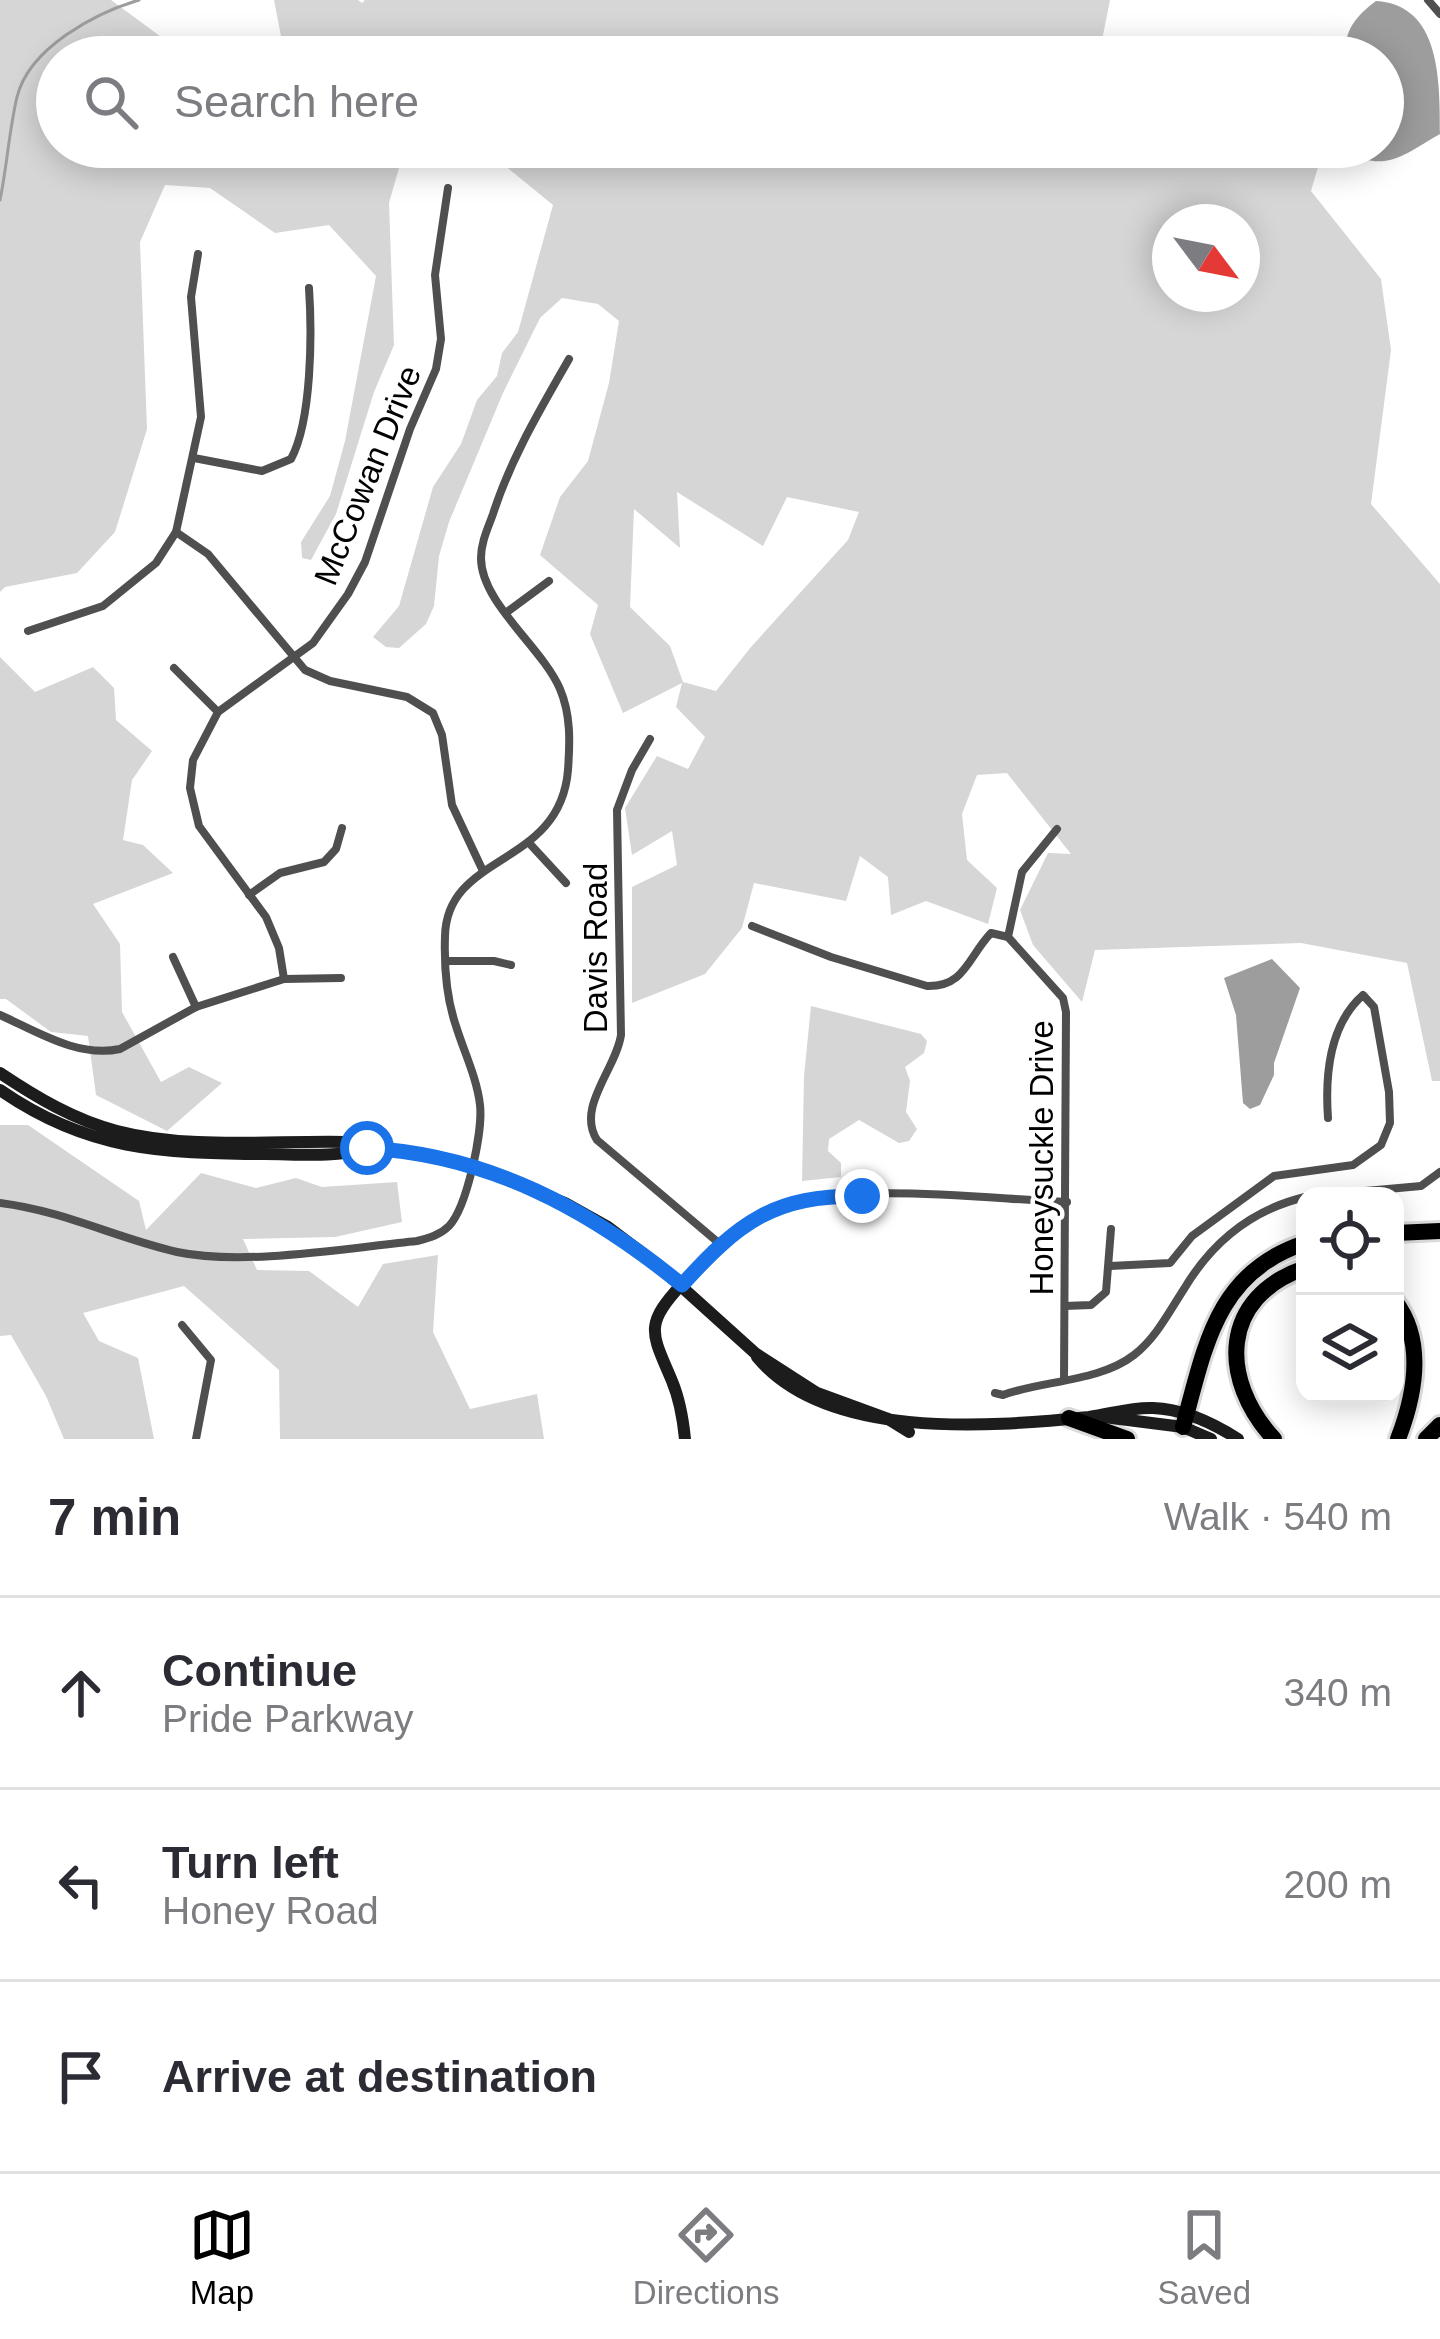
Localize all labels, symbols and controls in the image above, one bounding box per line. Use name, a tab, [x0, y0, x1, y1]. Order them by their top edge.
search box	[36, 36, 1404, 168]
icon: search	[78, 69, 144, 135]
text: Search here	[174, 76, 419, 127]
north arrow	[1152, 204, 1260, 312]
street label: McCowan Drive	[307, 360, 428, 590]
street label: Davis Road	[577, 863, 614, 1033]
street label: Honeysuckle Drive	[1023, 1020, 1060, 1296]
route start	[340, 1121, 394, 1175]
route end	[835, 1169, 889, 1223]
map controls	[1296, 1187, 1404, 1403]
button: locate	[1296, 1187, 1404, 1295]
button: layers	[1296, 1295, 1404, 1403]
text: 7 min	[48, 1489, 181, 1546]
text: Walk · 540 m	[1164, 1495, 1392, 1538]
text: Continue	[162, 1645, 357, 1696]
icon: ahead	[48, 1660, 114, 1726]
text: 340 m	[1284, 1671, 1392, 1714]
text: Pride Parkway	[162, 1697, 413, 1740]
text: Turn left	[162, 1837, 339, 1888]
icon: left	[48, 1852, 114, 1918]
text: 200 m	[1284, 1863, 1392, 1906]
text: Honey Road	[162, 1889, 379, 1932]
icon: arrive	[48, 2044, 114, 2110]
text: Arrive at destination	[162, 2051, 597, 2102]
tab: Map	[189, 2202, 255, 2312]
tab: Directions	[633, 2202, 780, 2312]
tab: Saved	[1157, 2202, 1251, 2312]

